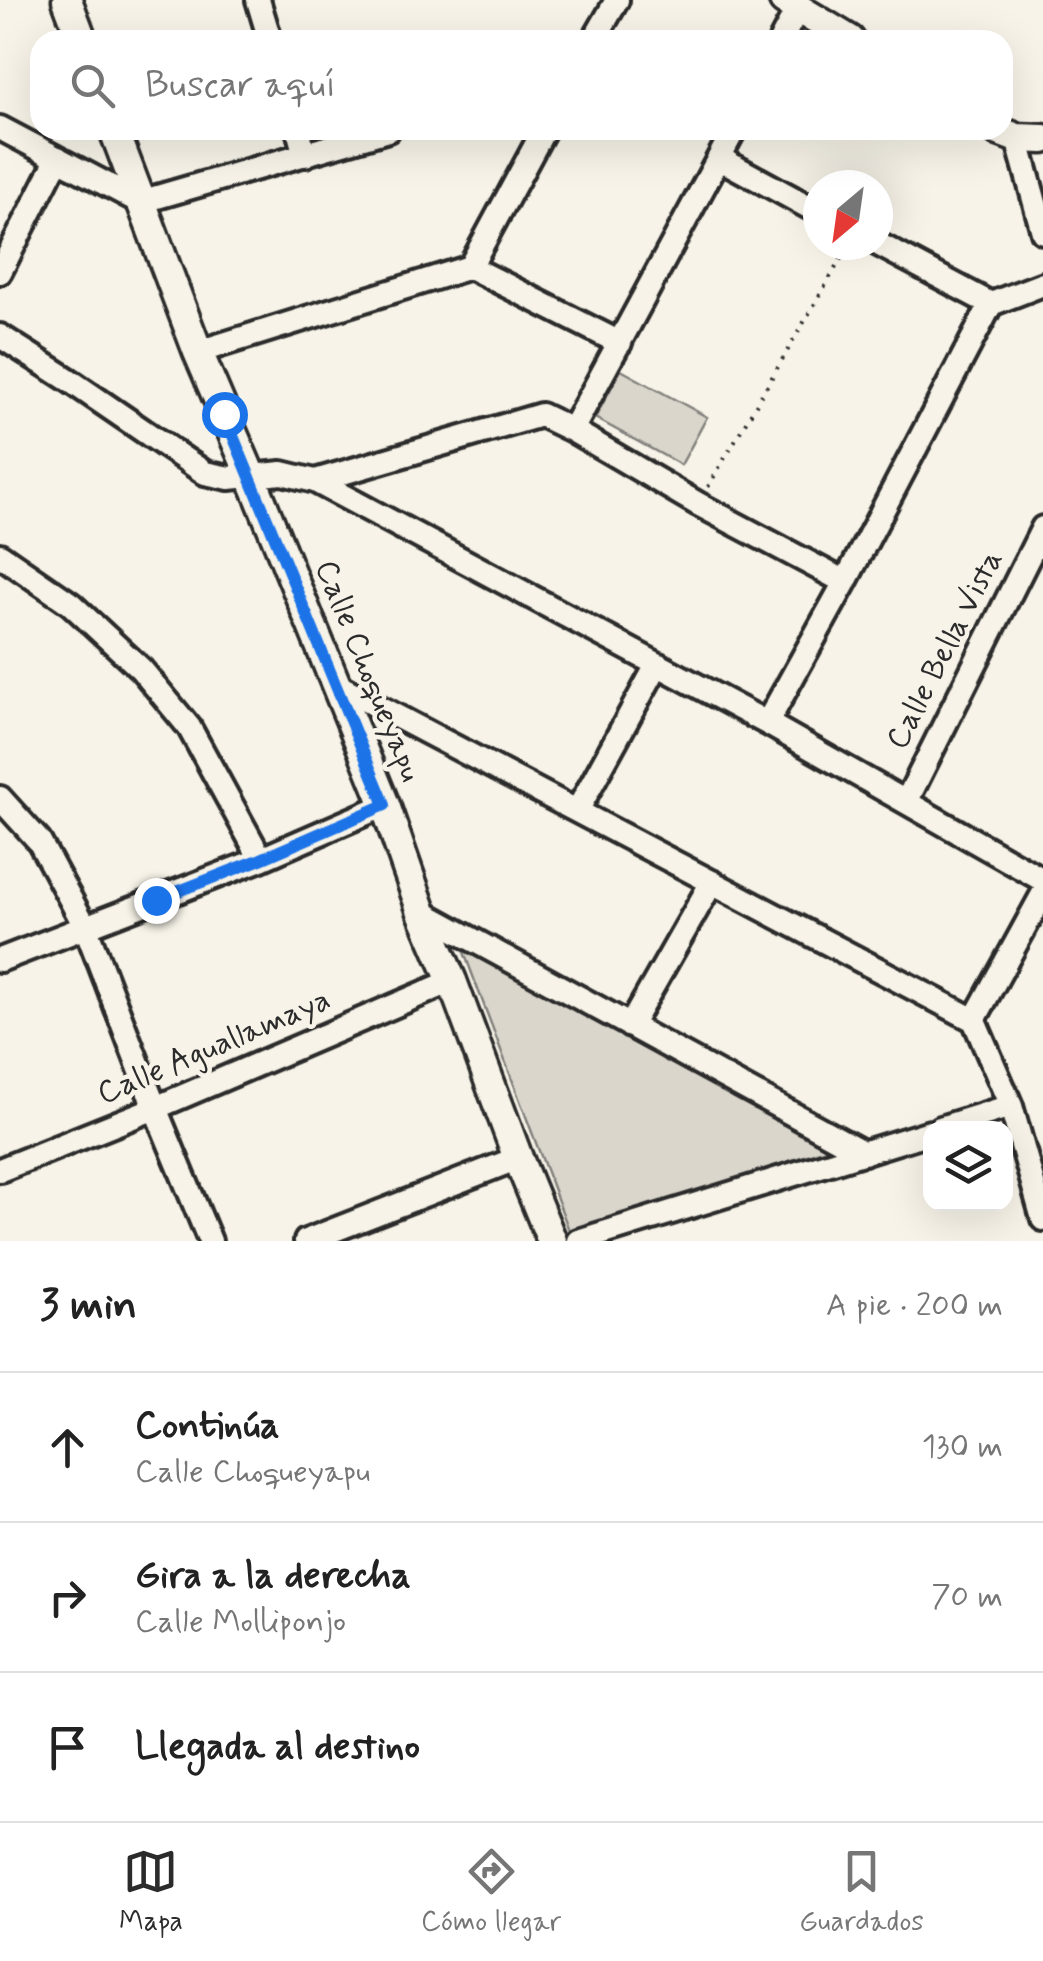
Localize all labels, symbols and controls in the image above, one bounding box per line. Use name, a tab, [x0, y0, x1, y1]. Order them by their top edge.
search box	[30, 30, 1013, 140]
icon: search	[65, 58, 120, 113]
text: Buscar aquí	[145, 61, 336, 110]
north arrow	[803, 170, 893, 260]
route start	[202, 392, 248, 438]
street label: Calle Bella Vista	[877, 543, 1013, 757]
street label: Calle Choqueyapu	[304, 554, 432, 788]
route end	[134, 878, 180, 924]
street label: Calle Aguallamaya	[91, 979, 337, 1115]
map controls	[923, 1121, 1013, 1211]
button: layers	[923, 1121, 1013, 1211]
text: 3 min	[40, 1279, 137, 1334]
text: A pie · 200 m	[826, 1285, 1003, 1327]
text: Continúa	[135, 1402, 280, 1451]
icon: ahead	[40, 1420, 95, 1475]
text: 130 m	[922, 1426, 1003, 1468]
text: Calle Choqueyapu	[135, 1451, 370, 1493]
text: Gira a la derecha	[135, 1552, 411, 1601]
icon: right	[40, 1570, 95, 1625]
text: 70 m	[931, 1576, 1003, 1618]
text: Calle Molliponjo	[135, 1601, 346, 1643]
icon: arrive	[40, 1720, 95, 1775]
text: Llegada al destino	[135, 1723, 420, 1772]
tab: Mapa	[119, 1844, 183, 1941]
tab: Cómo llegar	[421, 1844, 561, 1941]
tab: Guardados	[799, 1844, 924, 1941]

